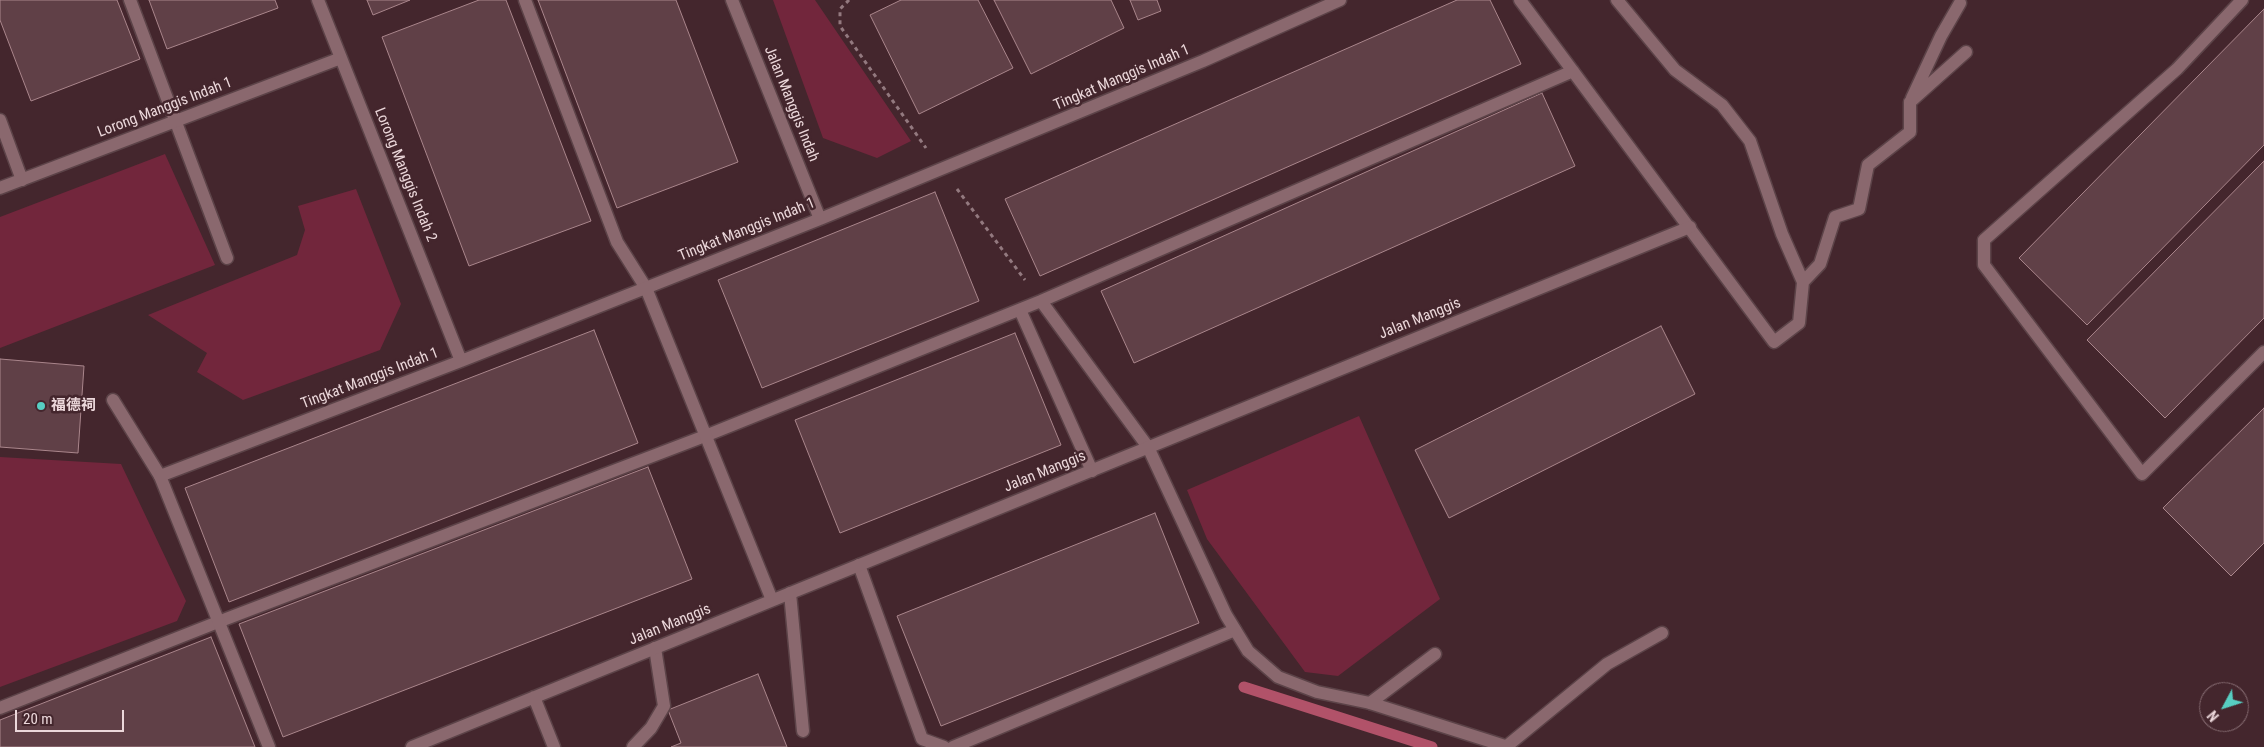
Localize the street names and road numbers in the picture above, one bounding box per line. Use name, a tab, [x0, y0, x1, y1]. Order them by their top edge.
street label: Tingkat Manggis Indah 1	[1051, 41, 1193, 115]
street label: Jalan Manggis Indah	[760, 44, 822, 164]
street label: Lorong Manggis Indah 1	[95, 74, 235, 142]
street label: Lorong Manggis Indah 2	[370, 105, 440, 245]
street label: Tingkat Manggis Indah 1	[676, 194, 818, 266]
street label: Jalan Manggis	[1376, 294, 1464, 344]
street label: Tingkat Manggis Indah 1	[299, 344, 441, 414]
street label: Jalan Manggis	[1001, 447, 1089, 497]
street label: Jalan Manggis	[626, 600, 714, 650]

